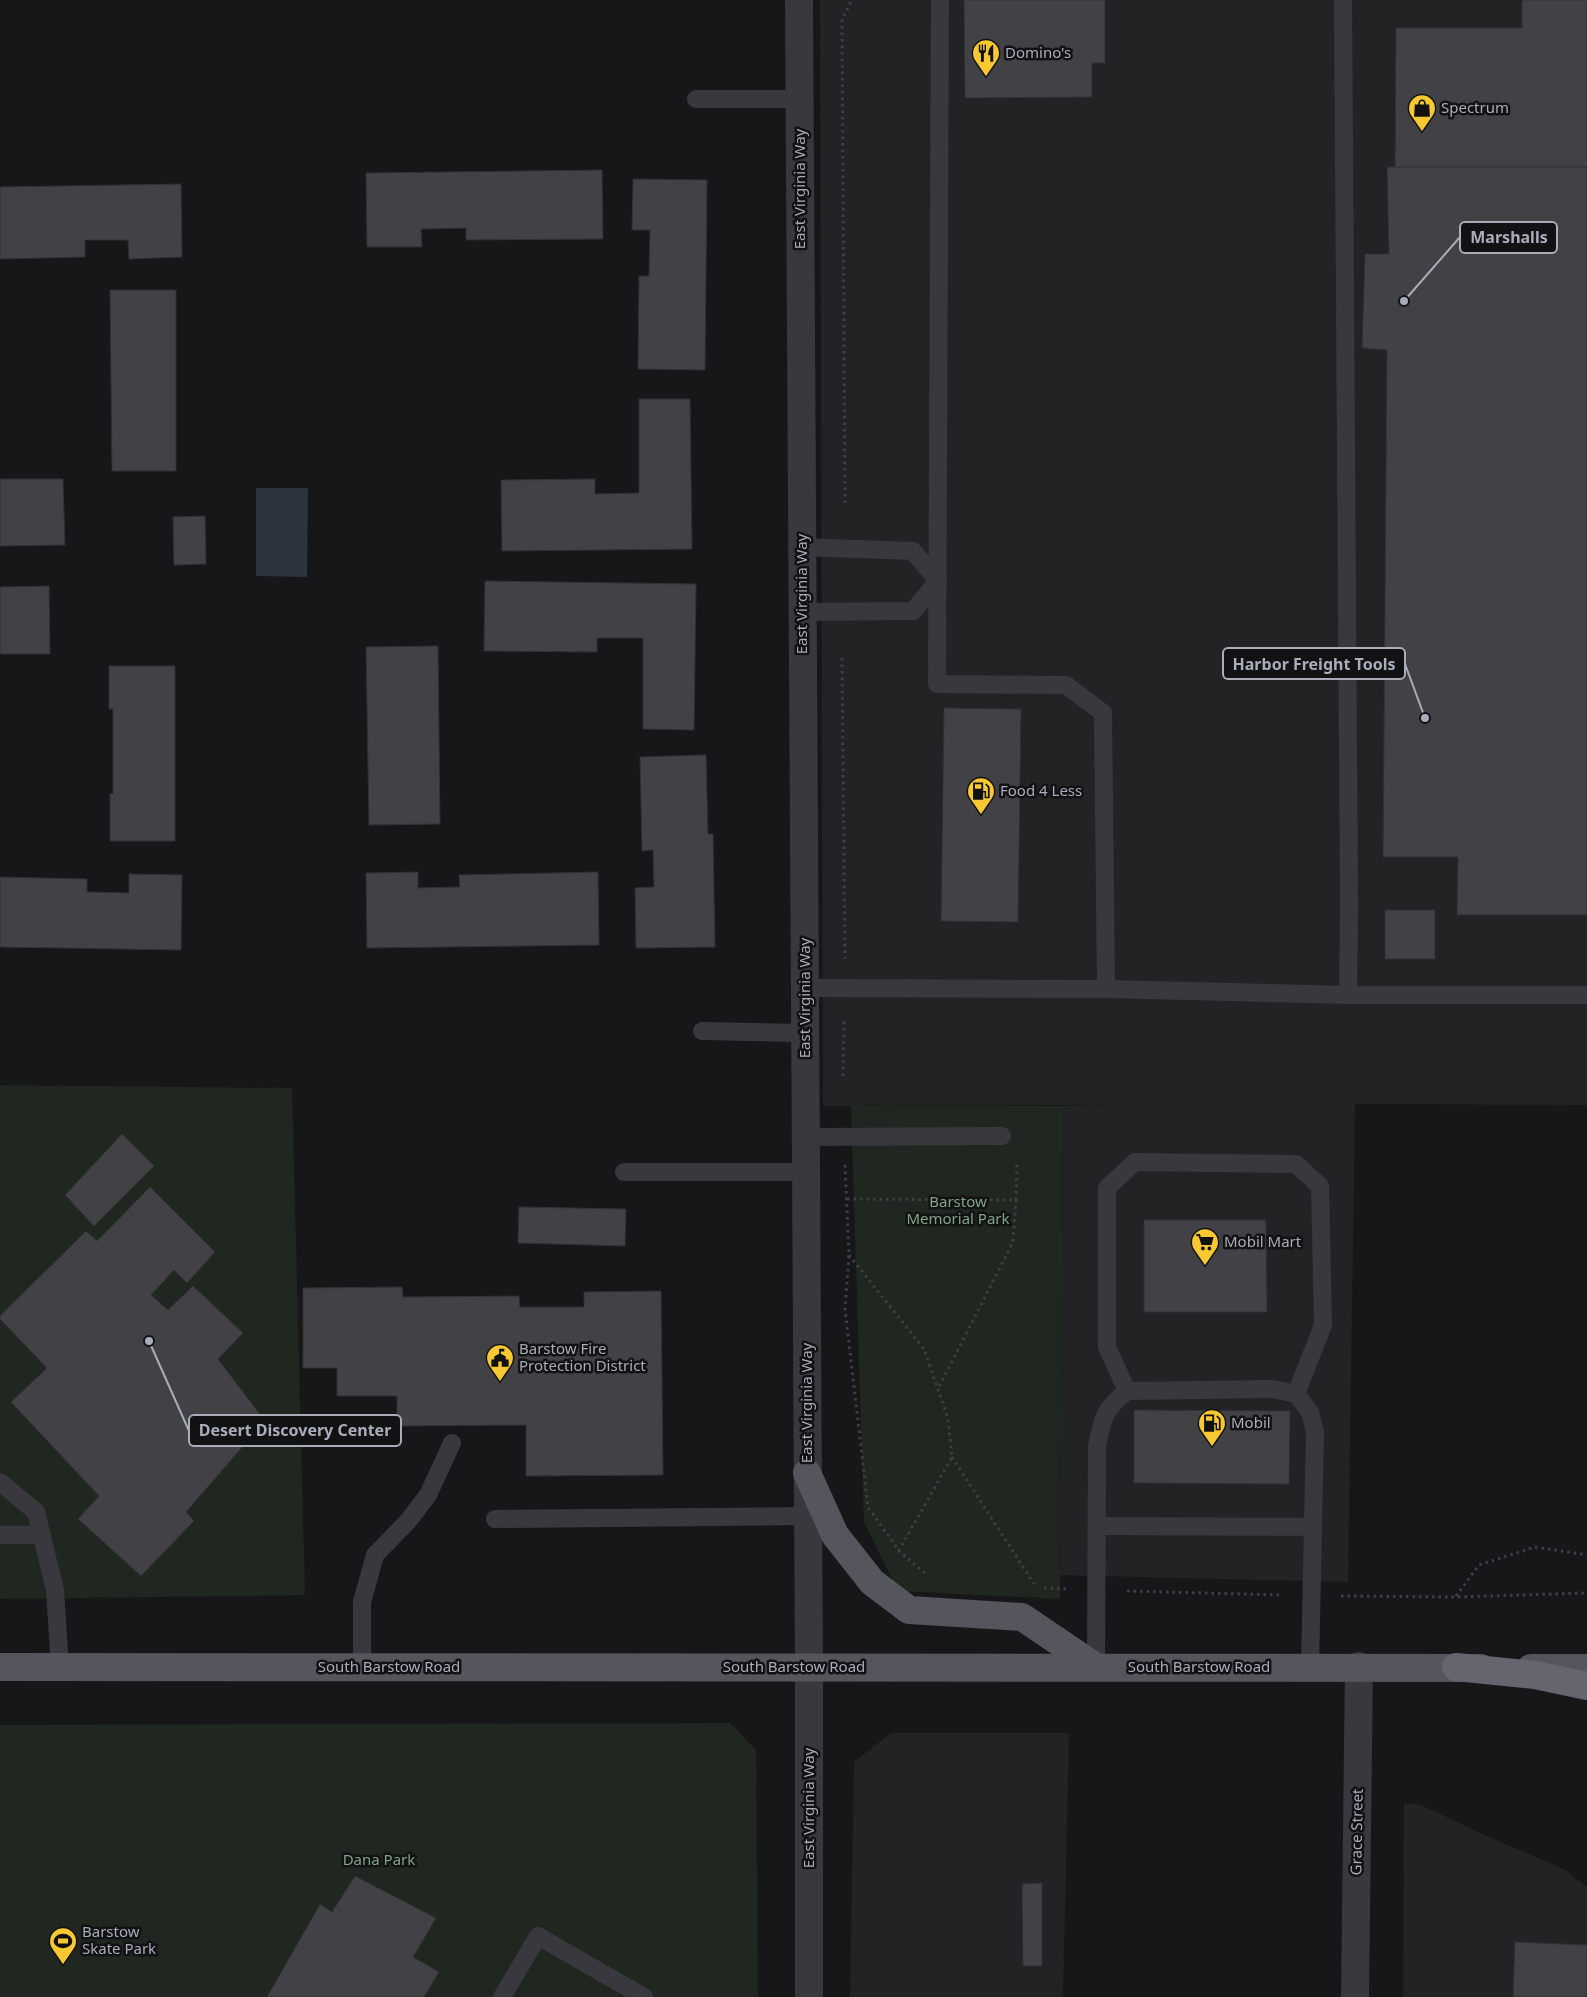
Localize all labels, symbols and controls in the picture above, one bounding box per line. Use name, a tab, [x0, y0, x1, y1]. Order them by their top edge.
restaurant icon: Domino's	[971, 38, 1001, 77]
place label: Domino's	[1005, 42, 1071, 62]
shop icon: Spectrum	[1407, 93, 1437, 132]
place label: Spectrum	[1441, 97, 1509, 117]
street label: East Virginia Way	[789, 128, 809, 249]
callout: Marshalls	[1460, 222, 1557, 253]
text: Marshalls	[1470, 226, 1548, 248]
street label: East Virginia Way	[791, 533, 811, 654]
callout: Harbor Freight Tools	[1223, 648, 1405, 679]
text: Harbor Freight Tools	[1233, 653, 1395, 675]
fuel station icon: Food 4 Less	[966, 776, 996, 815]
place label: Food 4 Less	[1000, 780, 1082, 800]
street label: East Virginia Way	[794, 937, 814, 1058]
park label: Barstow Memorial Park	[906, 1191, 1010, 1228]
supermarket icon: Mobil Mart	[1190, 1227, 1220, 1266]
place label: Mobil Mart	[1224, 1231, 1302, 1251]
place label: Barstow Fire Protection District	[519, 1338, 646, 1375]
street label: East Virginia Way	[796, 1342, 816, 1463]
public building icon: Barstow Fire Protection District	[485, 1343, 515, 1382]
fuel station icon: Mobil	[1197, 1408, 1227, 1447]
place label: Mobil	[1231, 1412, 1271, 1432]
callout: Desert Discovery Center	[189, 1415, 401, 1446]
text: Desert Discovery Center	[199, 1419, 391, 1441]
street label: South Barstow Road	[318, 1656, 460, 1676]
street label: South Barstow Road	[723, 1656, 865, 1676]
street label: South Barstow Road	[1128, 1656, 1270, 1676]
street label: East Virginia Way	[798, 1747, 818, 1868]
street label: Grace Street	[1345, 1788, 1367, 1875]
park label: Dana Park	[343, 1849, 415, 1869]
place label: Barstow Skate Park	[82, 1921, 156, 1958]
sports icon: Barstow Skate Park	[48, 1926, 78, 1965]

